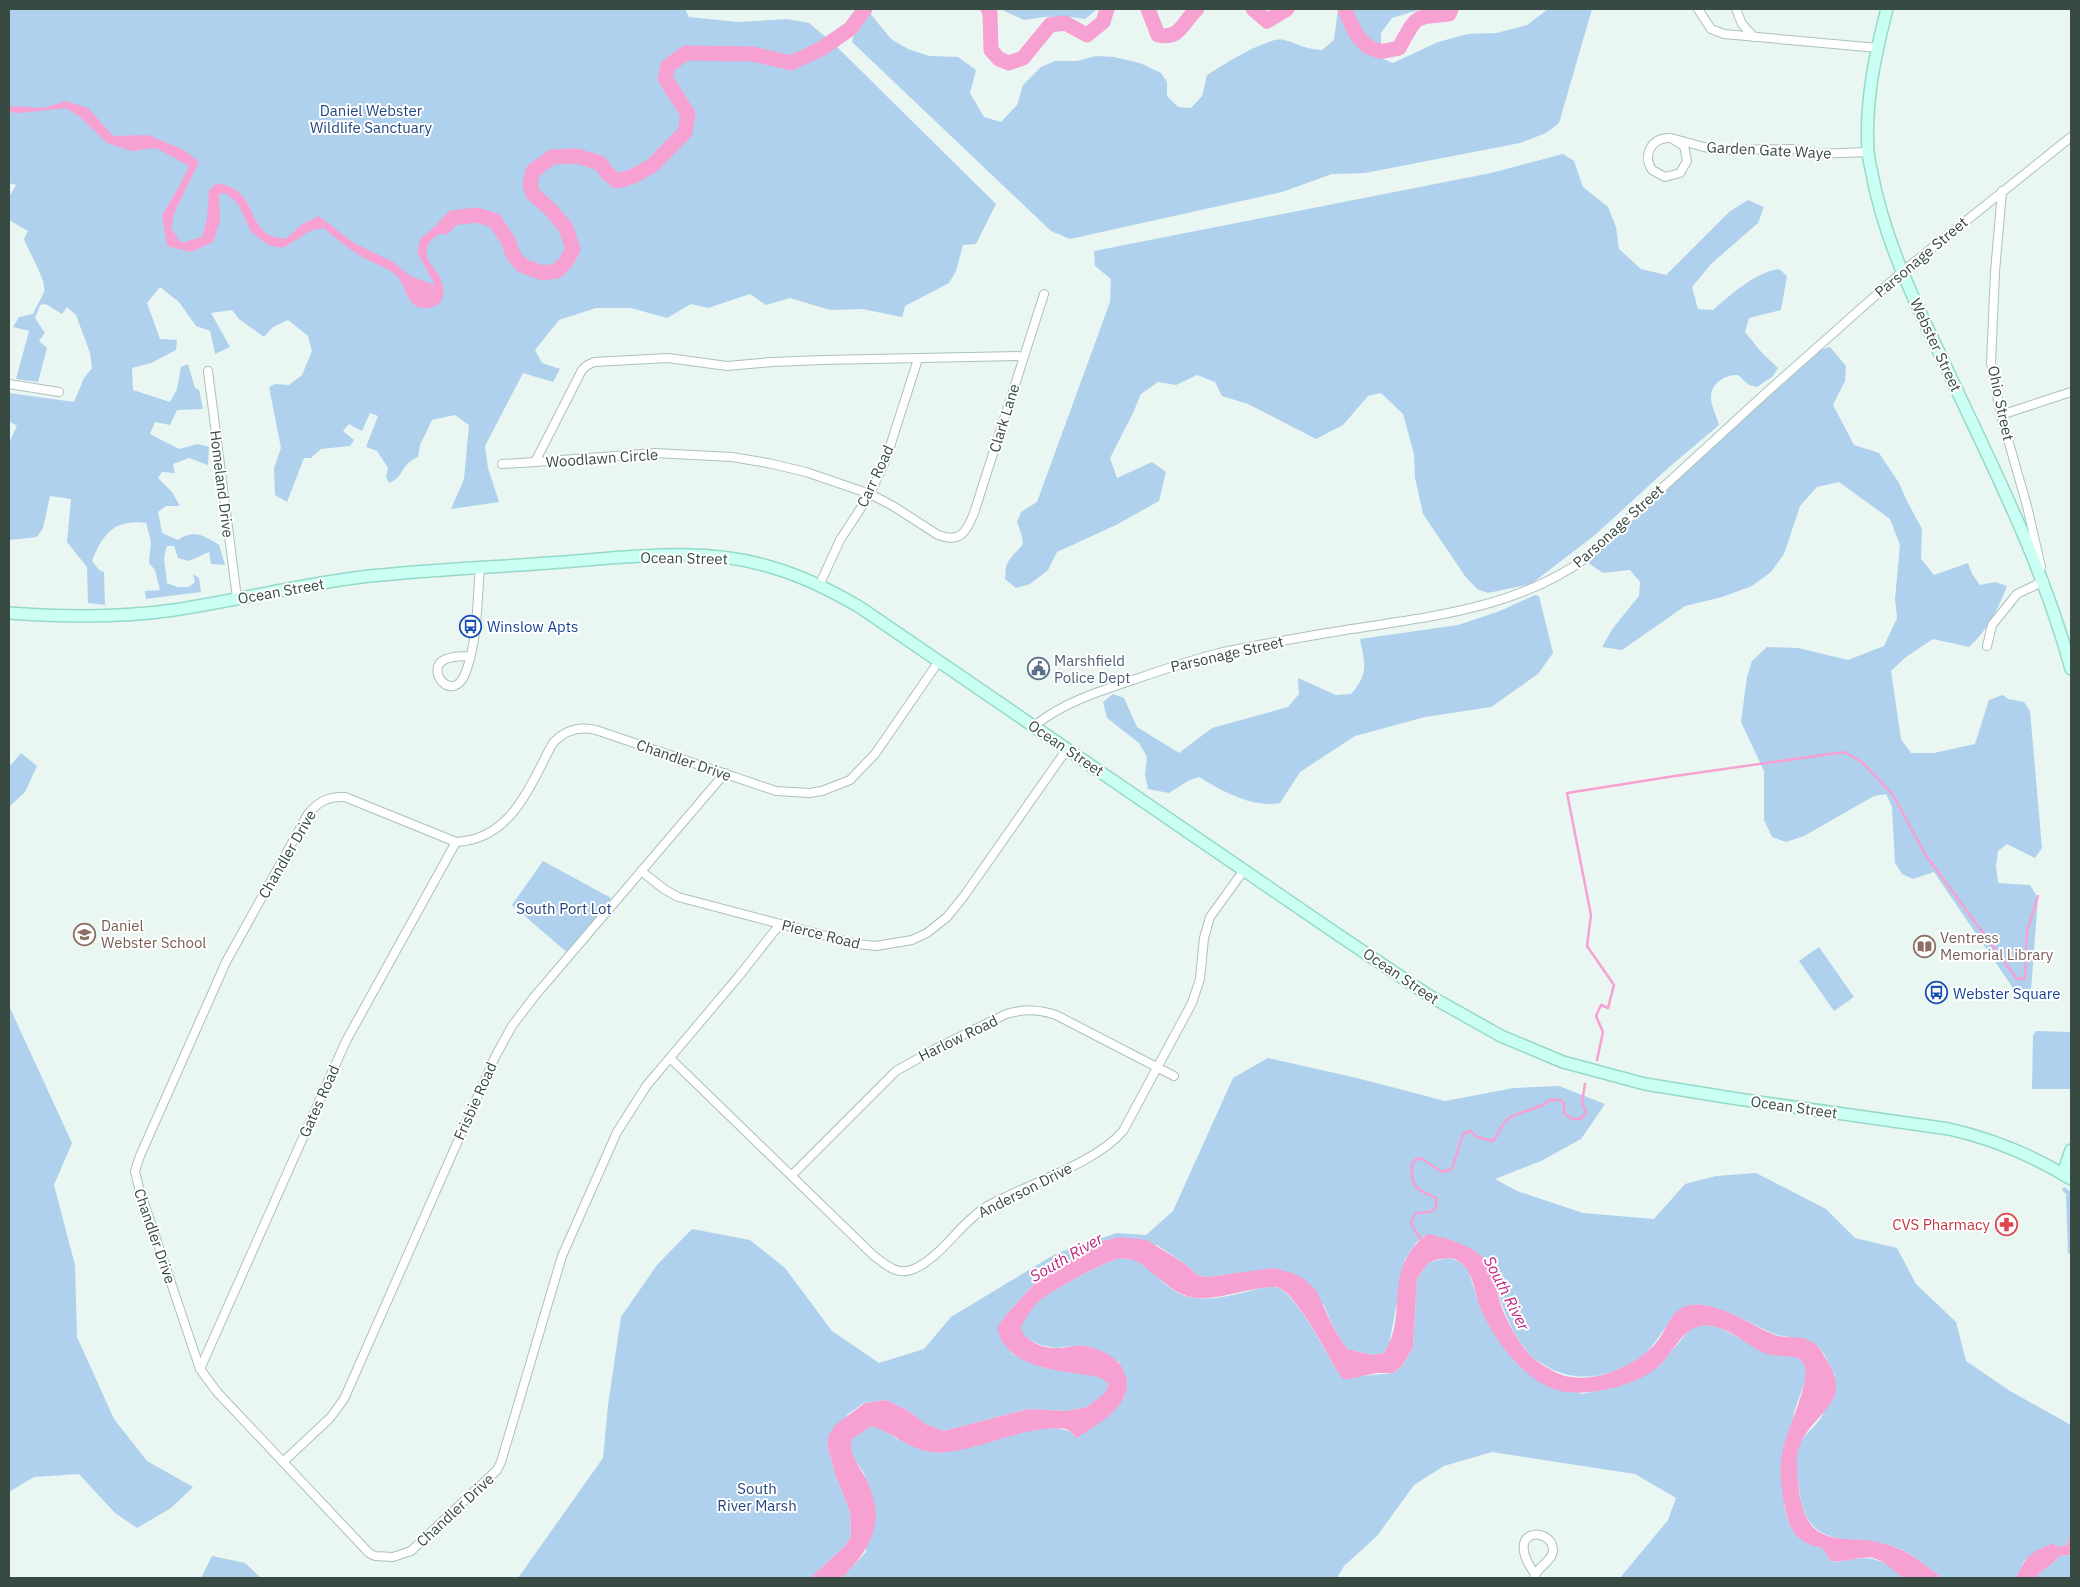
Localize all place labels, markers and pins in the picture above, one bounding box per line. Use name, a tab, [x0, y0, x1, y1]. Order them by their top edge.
bus stop icon: Winslow Apts	[459, 614, 483, 638]
place label: Winslow Apts	[487, 617, 578, 636]
place label: Marshfield Police Dept	[1054, 651, 1130, 687]
public building icon: Marshfield Police Dept	[1026, 657, 1050, 681]
place label: Daniel Webster School	[101, 916, 206, 952]
school or university icon: Daniel Webster School	[73, 922, 97, 946]
place label: Ventress Memorial Library	[1940, 928, 2054, 964]
library icon: Ventress Memorial Library	[1912, 934, 1936, 958]
bus stop icon: Webster Square	[1925, 981, 1949, 1005]
place label: Webster Square	[1953, 984, 2060, 1003]
pharmacy icon: CVS Pharmacy	[1994, 1212, 2018, 1236]
place label: CVS Pharmacy	[1892, 1215, 1991, 1234]

